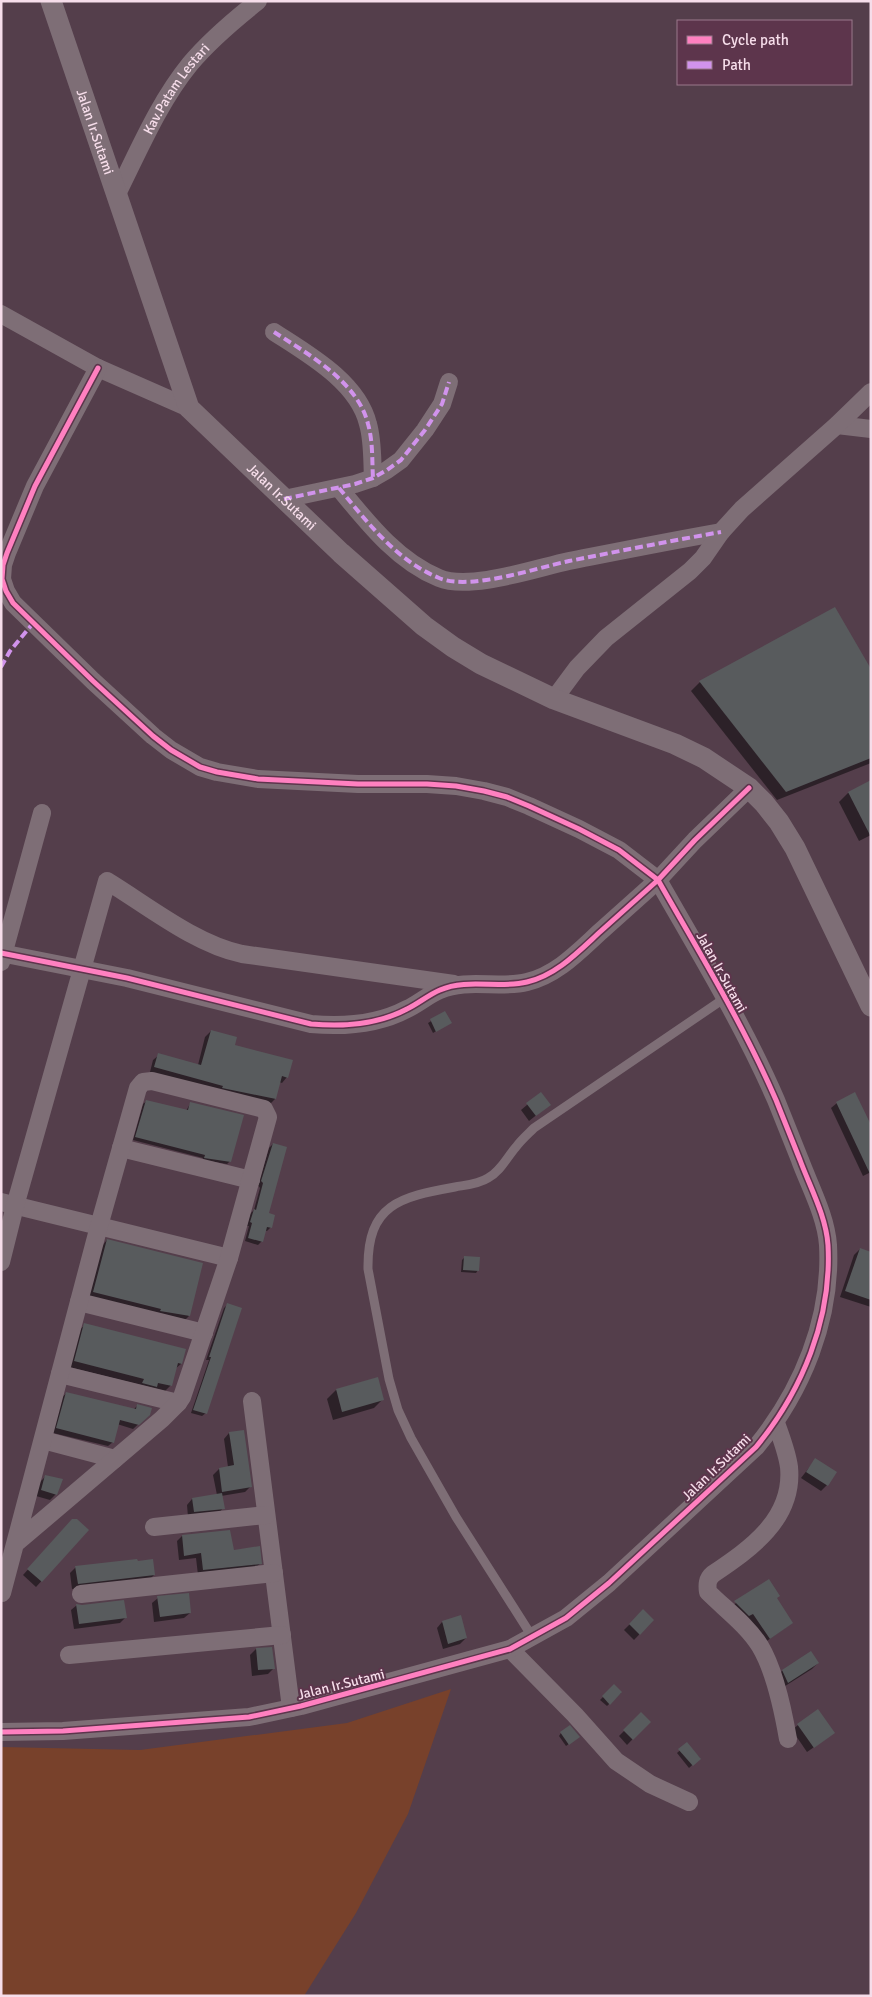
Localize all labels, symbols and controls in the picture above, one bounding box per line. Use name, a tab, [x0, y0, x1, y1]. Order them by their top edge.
legend	[677, 20, 852, 85]
text: Cycle path	[722, 31, 789, 49]
street label: Kav.Patam Lestari	[140, 40, 213, 137]
text: Path	[722, 56, 751, 74]
street label: Jalan Ir.Sutami	[72, 87, 117, 177]
street label: Jalan Ir.Sutami	[243, 460, 320, 534]
street label: Jalan Ir.Sutami	[692, 929, 751, 1015]
street label: Jalan Ir.Sutami	[678, 1430, 754, 1505]
street label: Jalan Ir.Sutami	[296, 1665, 387, 1704]

